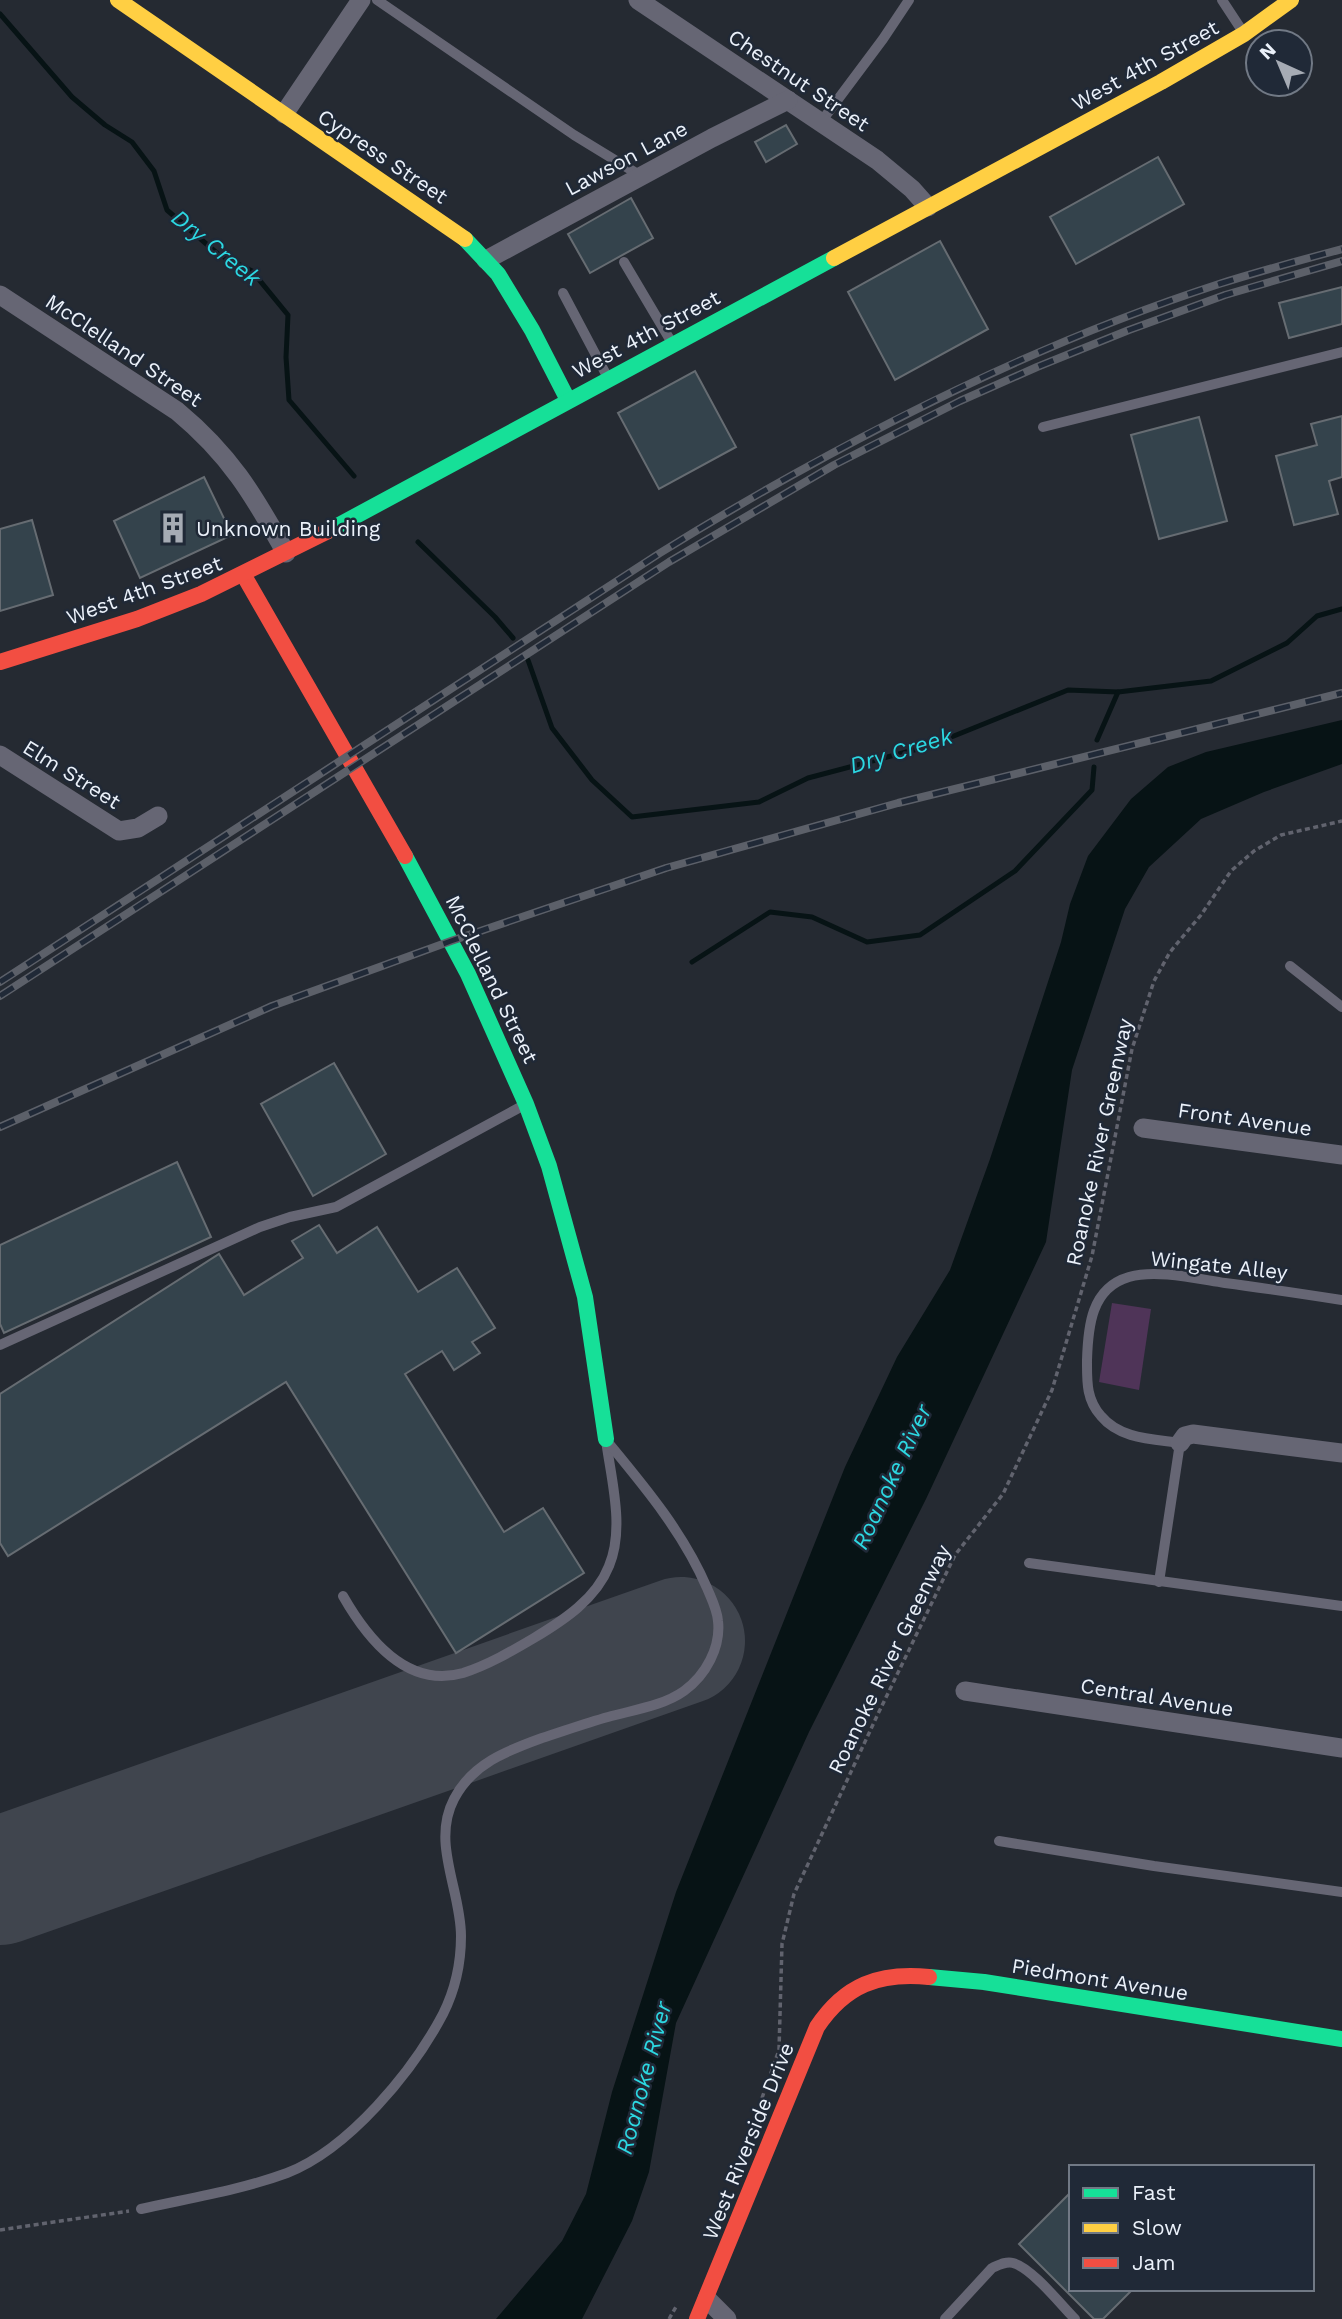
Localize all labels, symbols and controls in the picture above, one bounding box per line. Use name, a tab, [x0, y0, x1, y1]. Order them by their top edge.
street label: West 4th Street	[1067, 14, 1223, 116]
street label: Chestnut Street	[724, 24, 874, 136]
north arrow	[1244, 28, 1314, 98]
text: N	[1254, 38, 1281, 64]
street label: Cypress Street	[313, 103, 453, 209]
street label: Lawson Lane	[561, 115, 691, 201]
water label: Dry Creek	[166, 204, 267, 293]
street label: West 4th Street	[568, 284, 724, 383]
street label: McClelland Street	[41, 288, 207, 412]
building icon: Unknown Building	[156, 511, 190, 545]
place label: Unknown Building	[196, 516, 381, 541]
street label: West 4th Street	[63, 550, 225, 630]
water label: Dry Creek	[846, 722, 957, 779]
street label: Elm Street	[19, 734, 126, 814]
street label: McClelland Street	[441, 891, 544, 1067]
street label: Roanoke River Greenway	[1061, 1016, 1137, 1268]
street label: Front Avenue	[1176, 1097, 1314, 1141]
street label: Wingate Alley	[1149, 1245, 1289, 1285]
water label: Roanoke River	[847, 1399, 938, 1554]
street label: Roanoke River Greenway	[822, 1540, 956, 1778]
street label: Central Avenue	[1079, 1673, 1235, 1721]
street label: Piedmont Avenue	[1010, 1953, 1190, 2005]
water label: Roanoke River	[611, 1998, 678, 2157]
street label: West Riverside Drive	[697, 2039, 799, 2243]
legend	[1069, 2165, 1314, 2291]
text: Fast	[1132, 2180, 1176, 2205]
text: Slow	[1132, 2215, 1182, 2240]
text: Jam	[1132, 2250, 1175, 2275]

